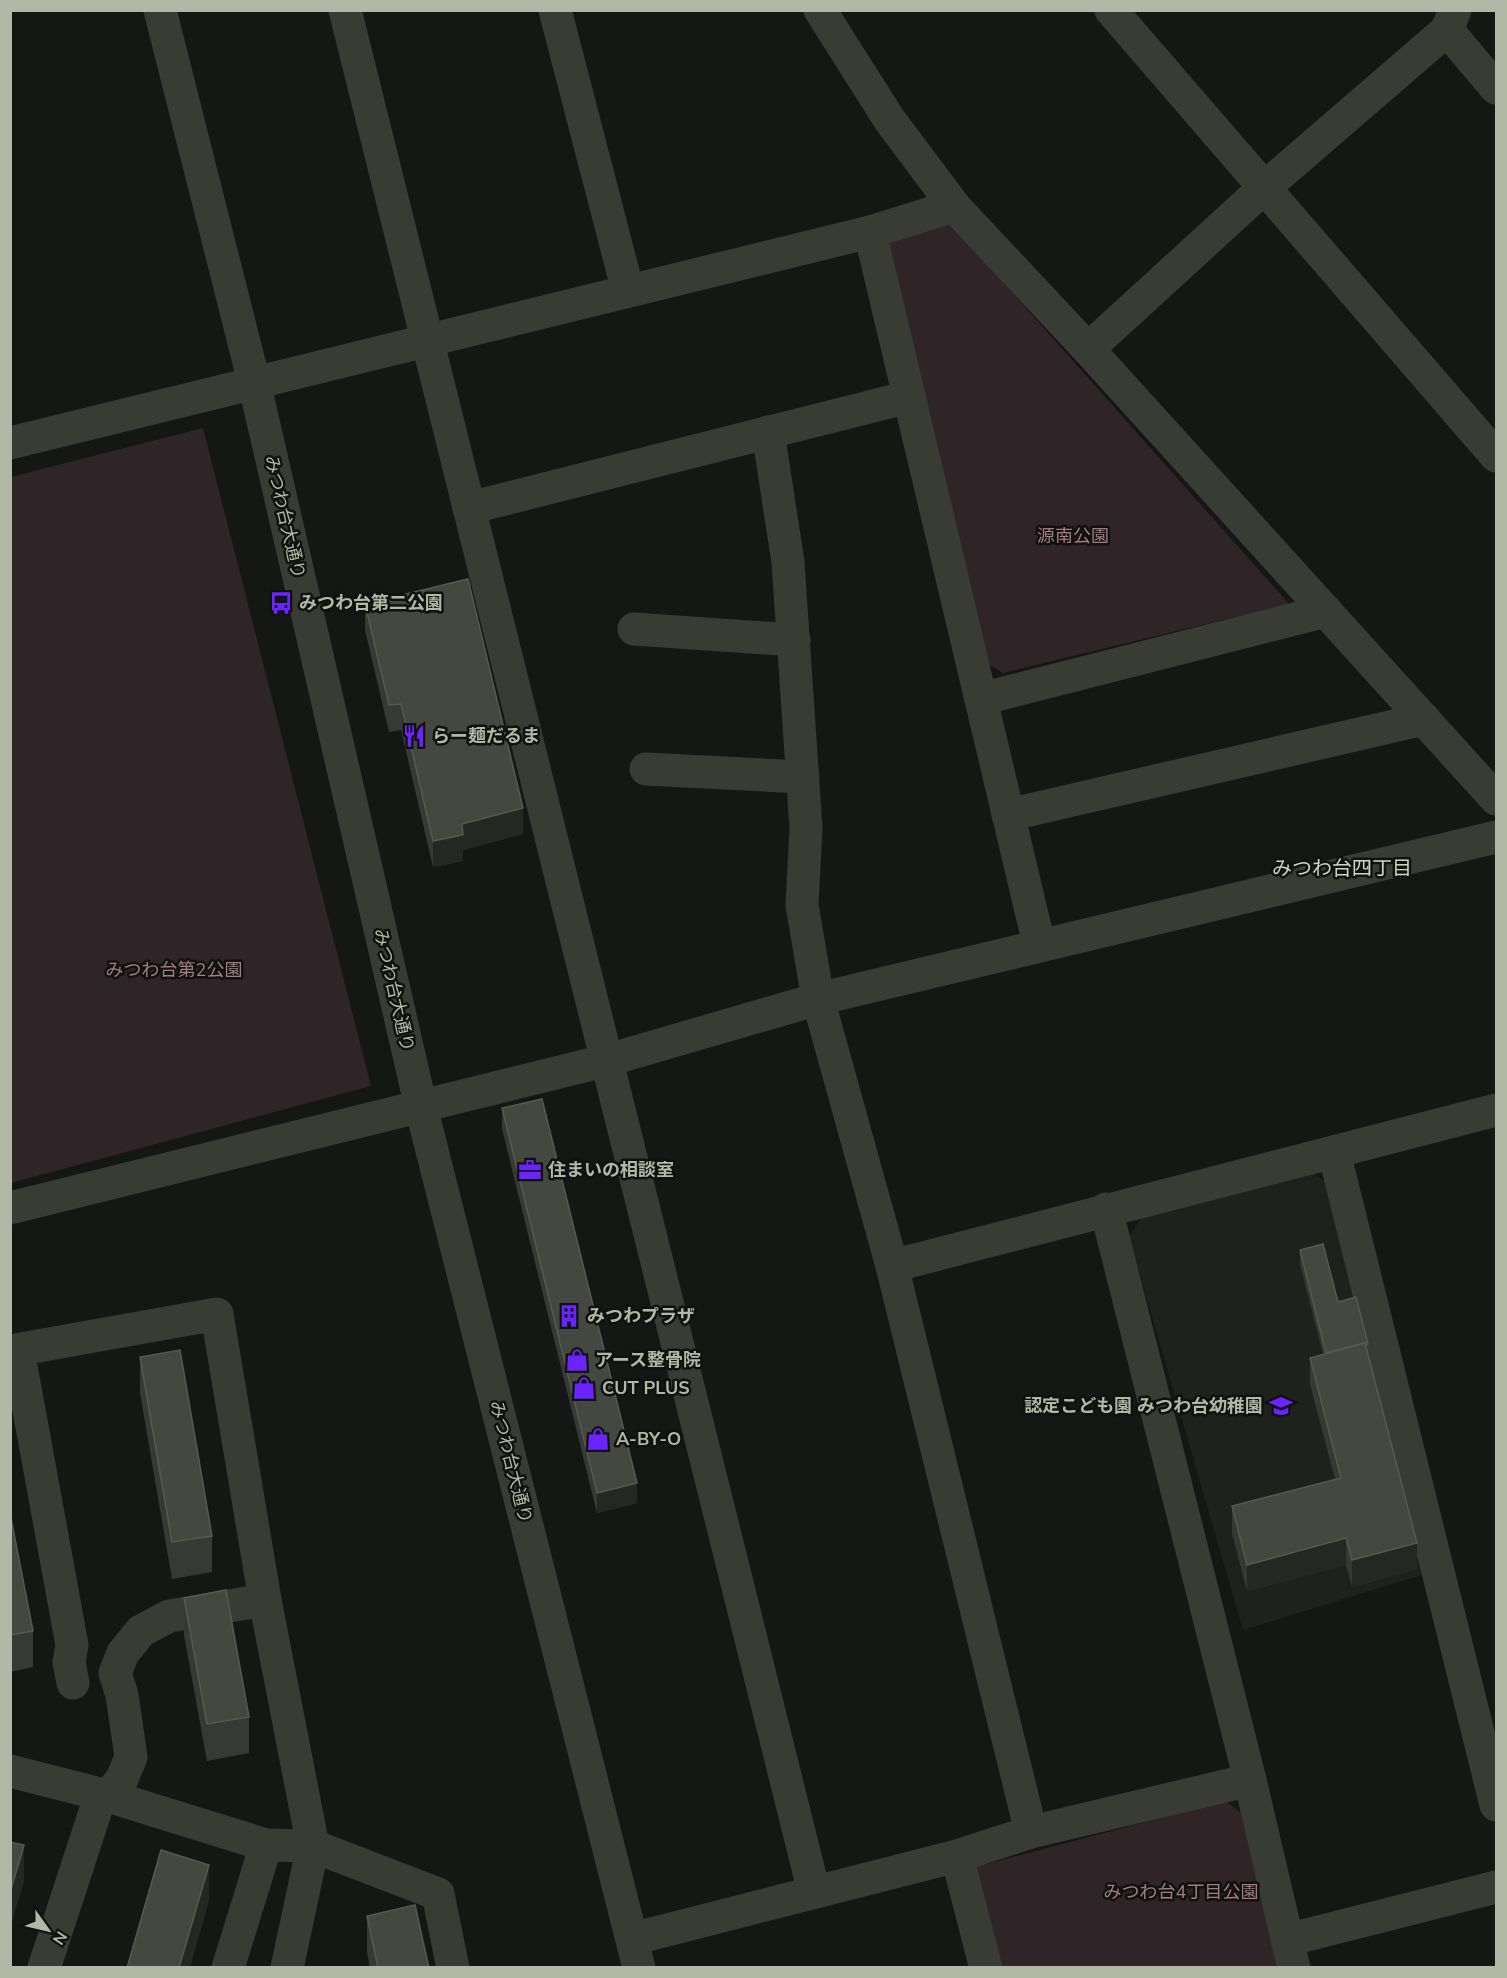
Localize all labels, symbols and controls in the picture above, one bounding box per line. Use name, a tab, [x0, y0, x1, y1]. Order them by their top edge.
street label: みつわ台大通り	[259, 453, 311, 581]
park label: 源南公園	[1037, 524, 1109, 548]
bus stop icon: みつわ台第二公園	[268, 590, 294, 616]
place label: みつわ台第二公園	[299, 591, 443, 615]
restaurant icon: らー麺だるま	[401, 723, 427, 749]
place label: らー麺だるま	[432, 724, 540, 748]
district label: みつわ台四丁目	[1272, 855, 1412, 882]
street label: みつわ台大通り	[368, 926, 420, 1054]
park label: みつわ台第2公園	[106, 958, 242, 982]
office icon: 住まいの相談室	[517, 1157, 543, 1183]
place label: 住まいの相談室	[548, 1158, 674, 1182]
building icon: みつわプラザ	[556, 1303, 582, 1329]
place label: みつわプラザ	[587, 1304, 695, 1328]
shop icon: アース整骨院	[564, 1347, 590, 1373]
place label: アース整骨院	[595, 1348, 701, 1372]
shop icon: CUT PLUS	[571, 1375, 597, 1401]
place label: CUT PLUS	[602, 1376, 690, 1400]
school or university icon: 認定こども園 みつわ台幼稚園	[1268, 1393, 1294, 1419]
place label: 認定こども園 みつわ台幼稚園	[1024, 1394, 1263, 1418]
street label: みつわ台大通り	[484, 1398, 538, 1526]
shop icon: A-BY-O	[585, 1426, 611, 1452]
place label: A-BY-O	[616, 1427, 681, 1451]
park label: みつわ台4丁目公園	[1104, 1880, 1258, 1904]
north arrow	[18, 1900, 78, 1960]
text: N	[47, 1927, 72, 1949]

